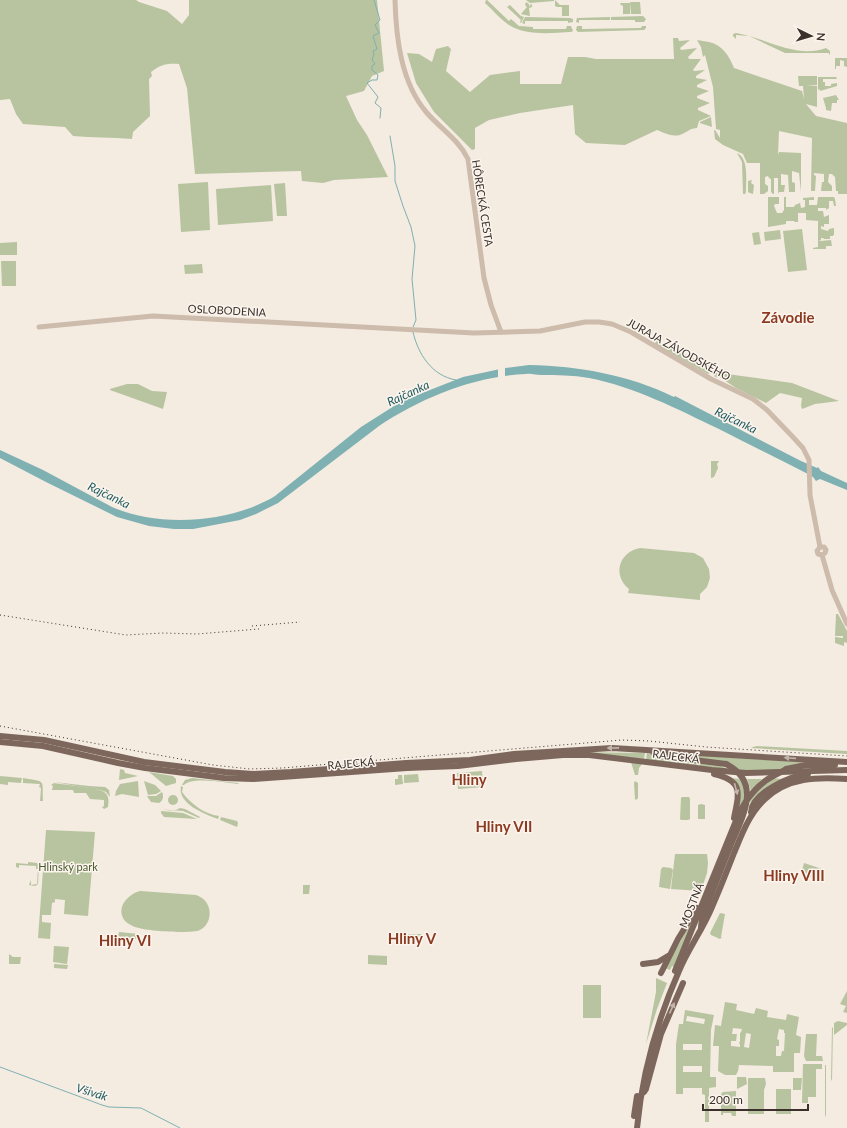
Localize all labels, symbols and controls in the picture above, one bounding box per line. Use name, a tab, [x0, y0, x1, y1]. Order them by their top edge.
north arrow	[791, 16, 831, 56]
text: N	[815, 32, 828, 42]
street label: HÔRECKÁ CESTA	[470, 159, 496, 248]
street label: OSLOBODENIA	[188, 301, 267, 319]
district label: Závodie	[761, 308, 815, 326]
street label: JURAJA ZÁVODSKÉHO	[625, 315, 733, 383]
water label: Rajčanka	[384, 377, 432, 409]
water label: Rajčanka	[712, 403, 760, 437]
water label: Rajčanka	[85, 478, 133, 512]
one-way arrow	[606, 745, 619, 751]
street label: RAJECKÁ	[652, 747, 701, 765]
street label: RAJECKÁ	[327, 754, 376, 772]
one-way arrow	[784, 755, 796, 762]
district label: Hliny	[451, 770, 487, 788]
one-way arrow	[733, 784, 739, 796]
district label: Hliny VII	[475, 817, 533, 835]
park label: Hlinský park	[38, 860, 98, 873]
district label: Hliny VIII	[763, 866, 825, 884]
street label: MOSTNÁ	[676, 880, 706, 929]
district label: Hliny V	[388, 929, 437, 947]
district label: Hliny VI	[99, 931, 151, 949]
one-way arrow	[669, 1003, 675, 1014]
water label: Všivák	[74, 1080, 110, 1104]
scale bar	[703, 1086, 808, 1112]
text: 200 m	[709, 1092, 743, 1107]

